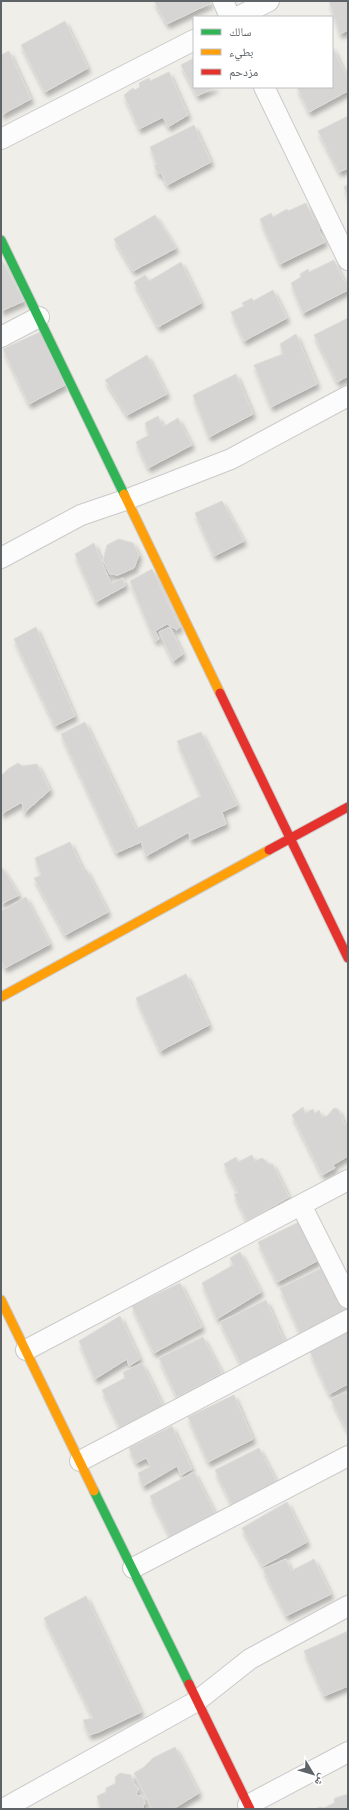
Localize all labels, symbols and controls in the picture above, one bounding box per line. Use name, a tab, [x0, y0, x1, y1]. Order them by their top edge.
legend	[193, 16, 333, 88]
text: سالك	[229, 25, 251, 39]
text: بطيء	[229, 45, 253, 62]
text: مزدحم	[229, 65, 258, 80]
north arrow	[293, 1754, 333, 1794]
text: ش	[311, 1771, 329, 1789]

